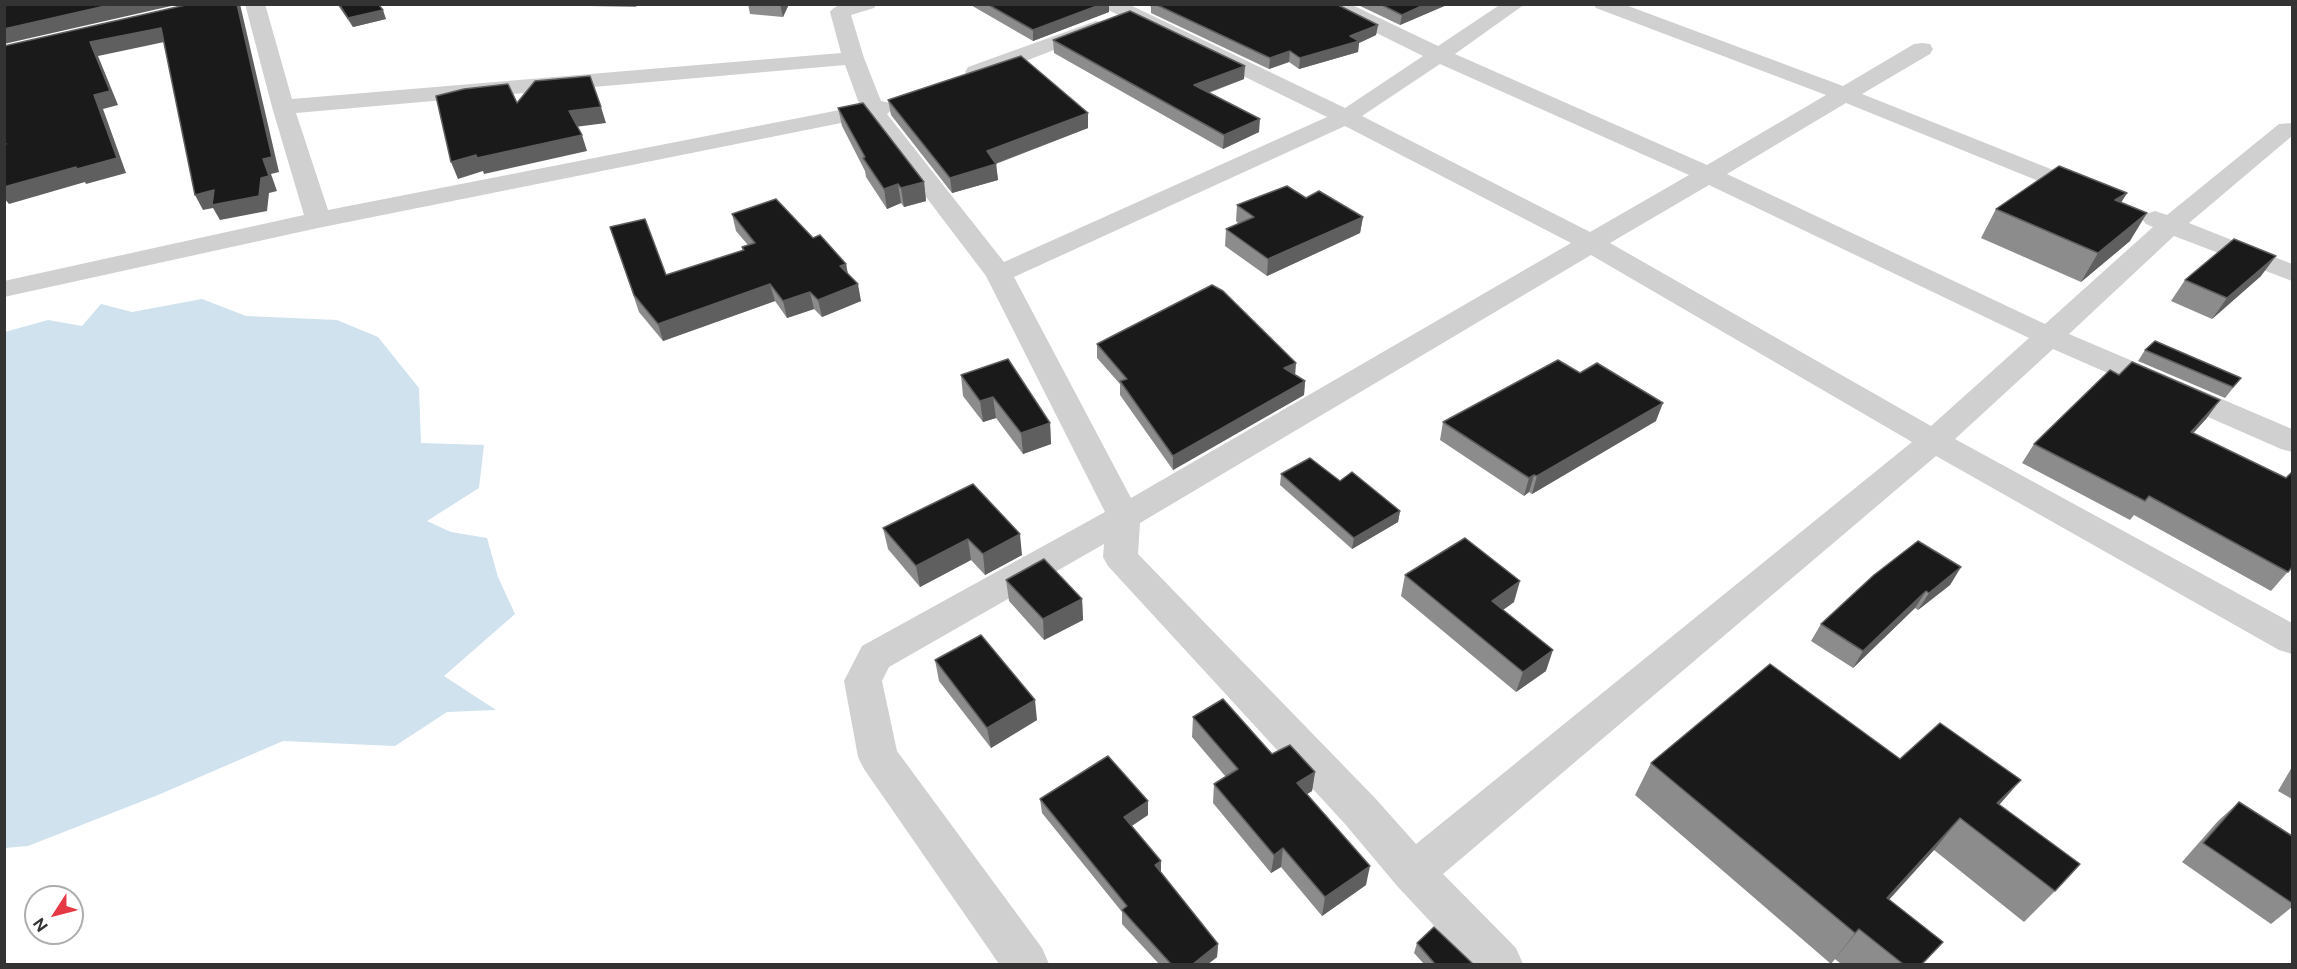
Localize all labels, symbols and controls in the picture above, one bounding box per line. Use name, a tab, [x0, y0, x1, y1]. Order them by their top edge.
north arrow	[24, 885, 84, 945]
text: N	[29, 914, 52, 935]

